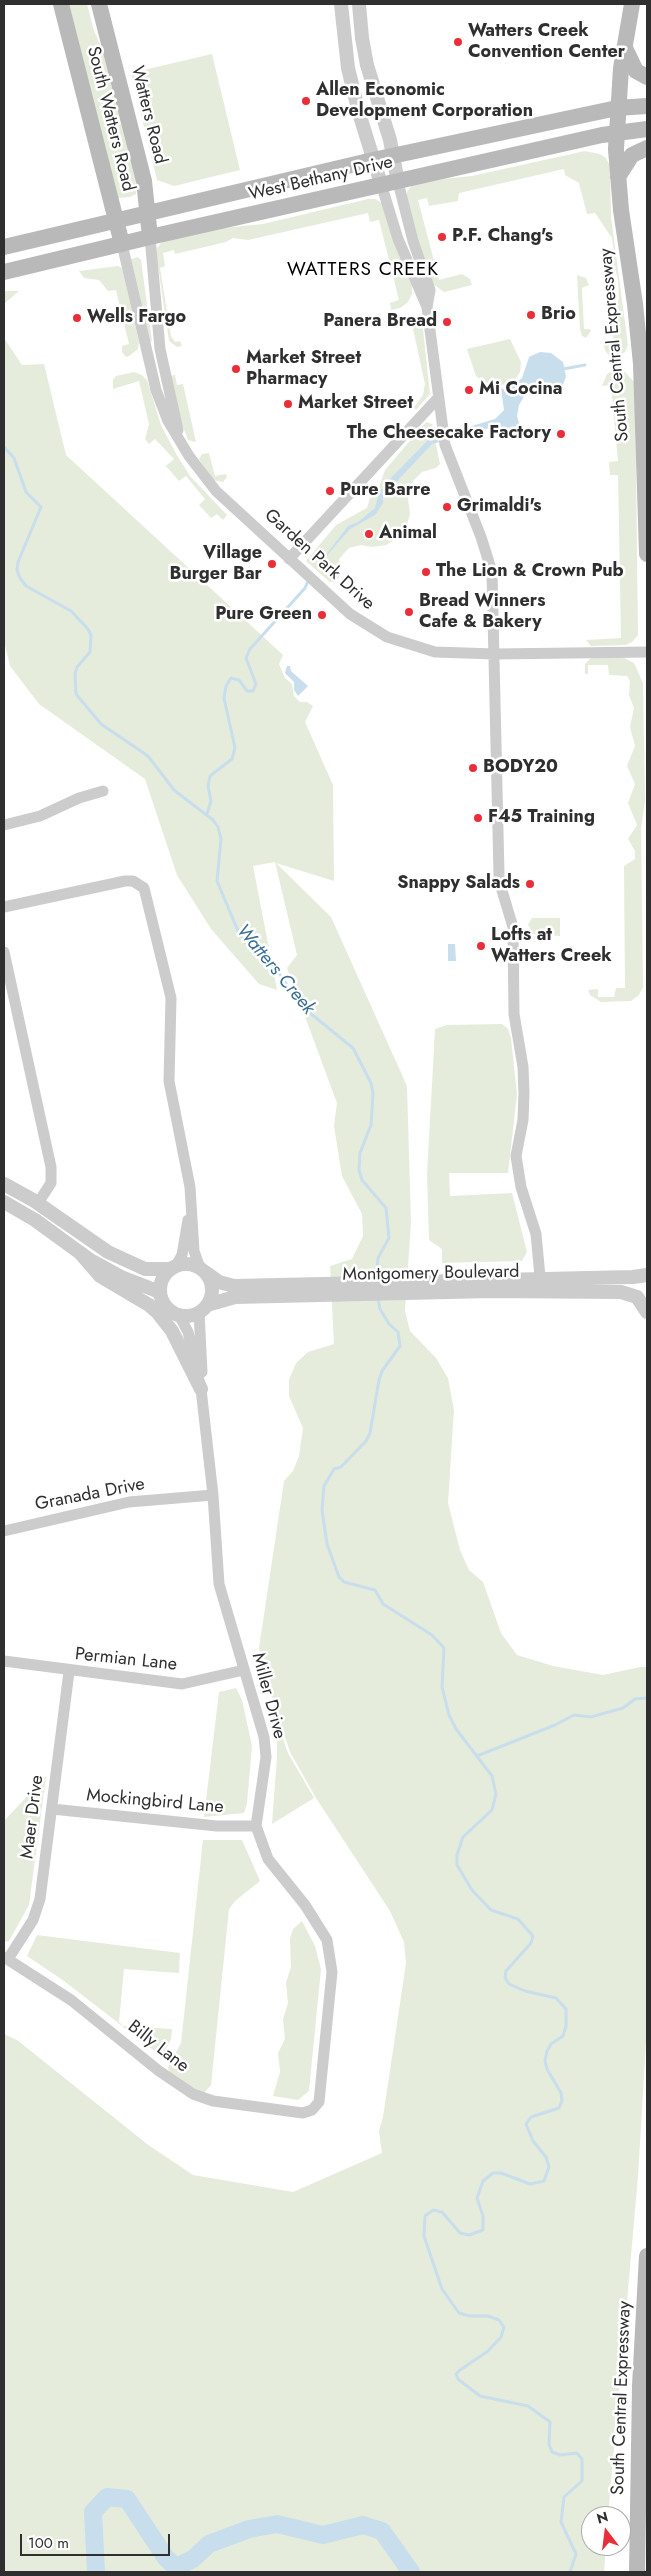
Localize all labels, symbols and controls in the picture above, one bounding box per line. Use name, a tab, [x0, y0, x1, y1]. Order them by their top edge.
place label: Watters Creek Convention Center	[468, 21, 625, 64]
marker: Watters Creek Convention Center	[452, 36, 464, 48]
street label: South Watters Road	[82, 44, 138, 194]
street label: Watters Road	[125, 64, 171, 166]
place label: Allen Economic Development Corporation	[316, 80, 533, 122]
marker: Allen Economic Development Corporation	[300, 95, 312, 107]
street label: West Bethany Drive	[247, 152, 395, 206]
place label: P.F. Chang's	[452, 226, 553, 248]
marker: P.F. Chang's	[436, 231, 448, 243]
street label: South Central Expressway	[596, 247, 634, 443]
district label: WATTERS CREEK	[285, 259, 441, 281]
place label: Brio	[541, 304, 576, 326]
place label: Wells Fargo	[87, 307, 186, 329]
marker: Brio	[525, 309, 537, 321]
place label: Panera Bread	[323, 311, 437, 333]
marker: Wells Fargo	[71, 312, 83, 324]
marker: Panera Bread	[441, 316, 453, 328]
place label: Market Street Pharmacy	[246, 348, 361, 390]
marker: Market Street Pharmacy	[230, 363, 242, 375]
place label: Mi Cocina	[479, 379, 563, 401]
marker: Mi Cocina	[463, 384, 475, 396]
place label: Market Street	[298, 393, 413, 415]
marker: Market Street	[282, 398, 294, 410]
place label: The Cheesecake Factory	[347, 423, 551, 445]
marker: The Cheesecake Factory	[555, 428, 567, 440]
place label: Pure Barre	[340, 480, 431, 502]
marker: Pure Barre	[324, 485, 336, 497]
place label: Grimaldi's	[457, 496, 541, 518]
marker: Grimaldi's	[441, 501, 453, 513]
street label: Garden Park Drive	[260, 505, 378, 615]
place label: Animal	[379, 523, 437, 545]
marker: Animal	[363, 528, 375, 540]
place label: Village Burger Bar	[169, 543, 262, 586]
marker: Village Burger Bar	[266, 558, 278, 570]
place label: The Lion & Crown Pub	[436, 561, 624, 583]
marker: The Lion & Crown Pub	[420, 566, 432, 578]
place label: Bread Winners Cafe & Bakery	[419, 591, 545, 634]
place label: Pure Green	[215, 604, 312, 626]
marker: Bread Winners Cafe & Bakery	[403, 606, 415, 618]
marker: Pure Green	[316, 609, 328, 621]
place label: BODY20	[483, 757, 558, 779]
marker: BODY20	[467, 762, 479, 774]
place label: F45 Training	[488, 807, 595, 829]
marker: F45 Training	[472, 812, 484, 824]
place label: Snappy Salads	[397, 873, 520, 895]
marker: Snappy Salads	[524, 878, 536, 890]
water label: Watters Creek	[231, 920, 319, 1020]
place label: Lofts at Watters Creek	[491, 925, 612, 968]
marker: Lofts at Watters Creek	[475, 940, 487, 952]
street label: Montgomery Boulevard	[342, 1262, 520, 1286]
street label: Granada Drive	[33, 1474, 147, 1516]
street label: Permian Lane	[74, 1644, 178, 1676]
street label: Miller Drive	[246, 1651, 290, 1741]
street label: Maer Drive	[17, 1774, 49, 1860]
street label: Mockingbird Lane	[86, 1785, 224, 1819]
street label: Billy Lane	[123, 2016, 193, 2078]
street label: South Central Expressway	[608, 2301, 636, 2495]
north arrow	[581, 2506, 631, 2556]
text: N	[594, 2506, 610, 2529]
scale bar	[22, 2524, 172, 2556]
text: 100 m	[28, 2532, 69, 2554]

